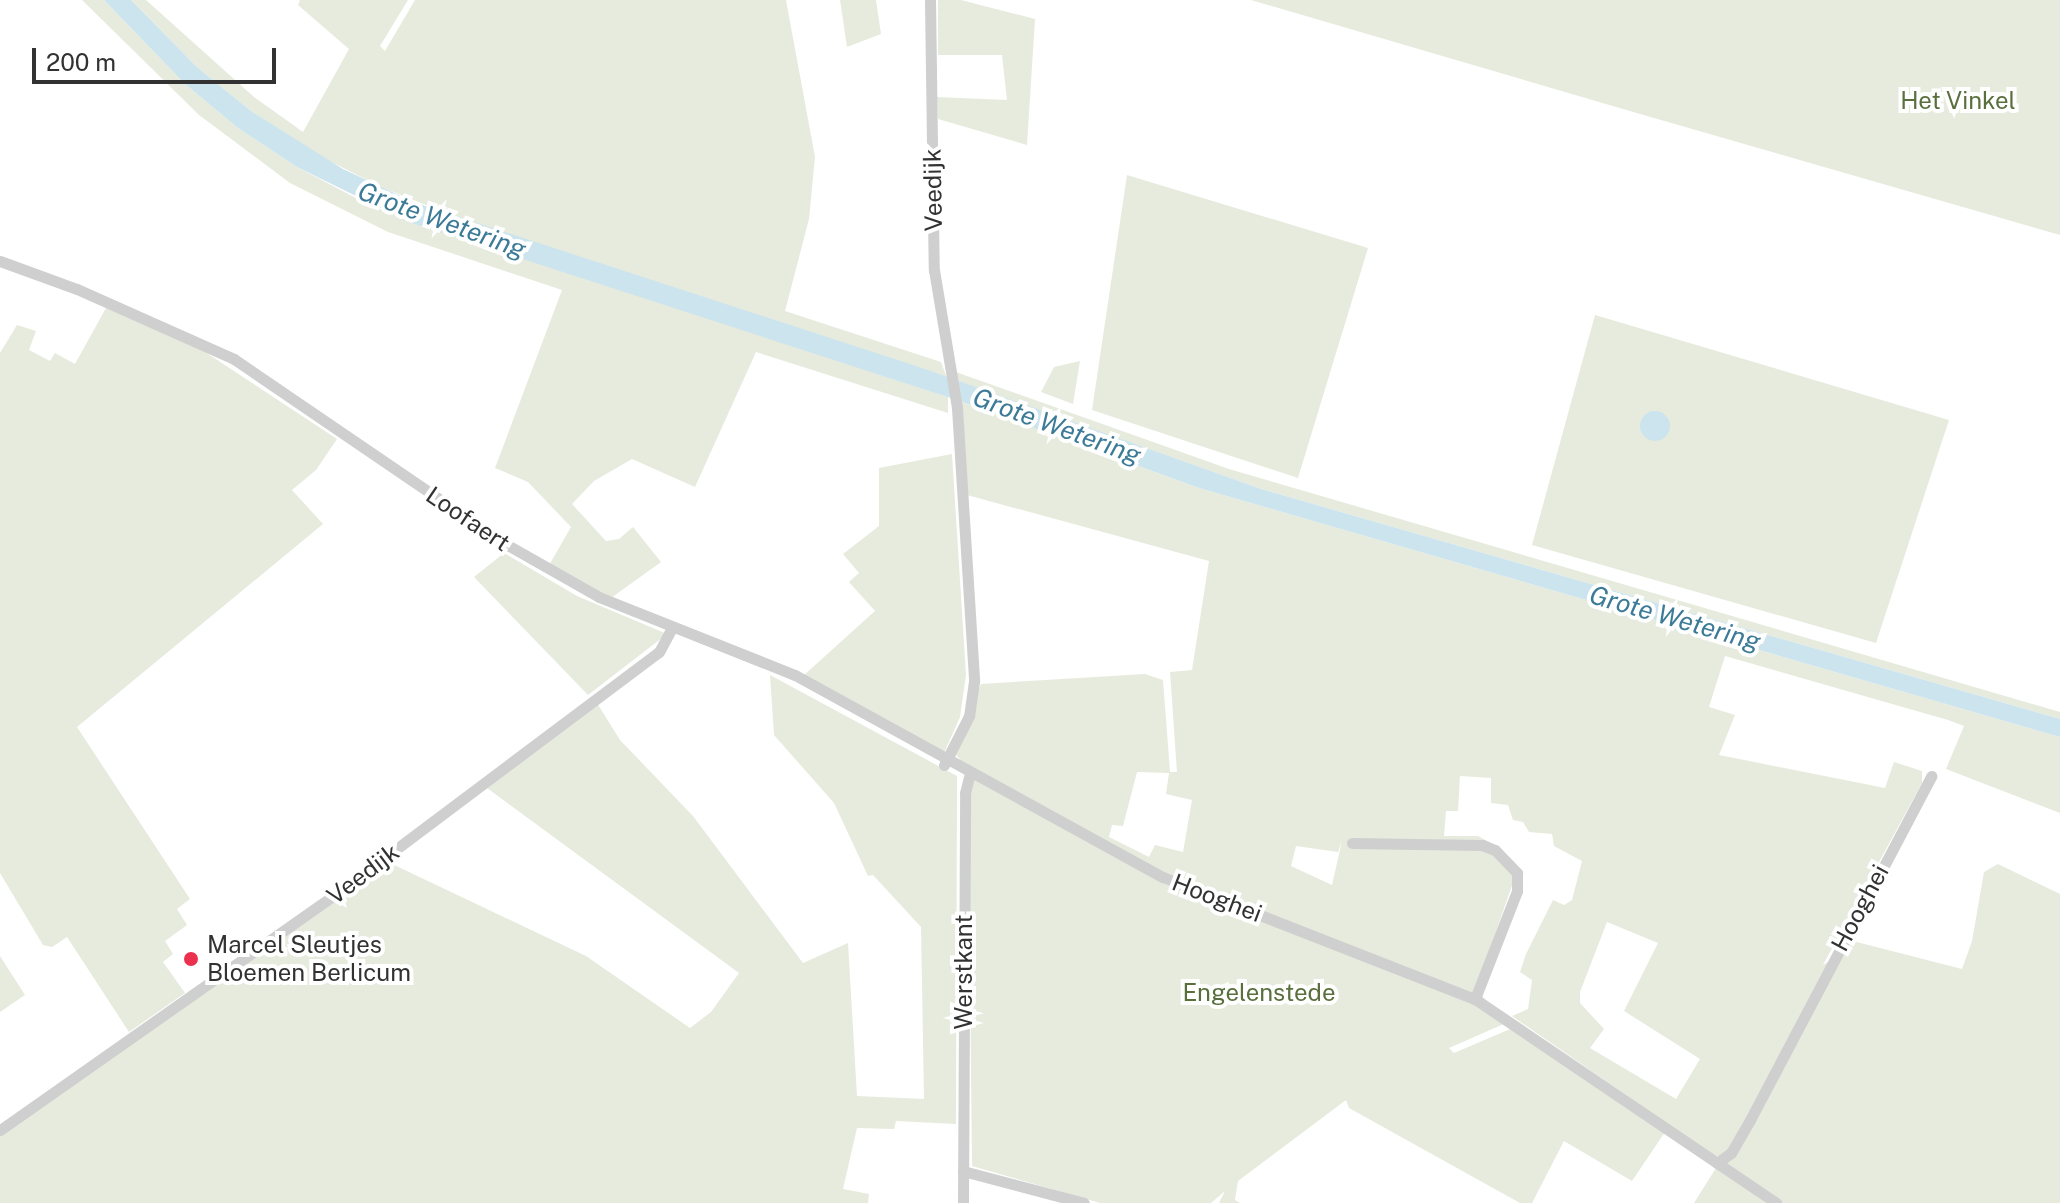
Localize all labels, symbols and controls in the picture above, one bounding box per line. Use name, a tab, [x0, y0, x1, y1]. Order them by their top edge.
scale bar	[36, 32, 280, 82]
text: 200 m	[46, 48, 116, 76]
park label: Het Vinkel	[1900, 87, 2016, 115]
street label: Veedijk	[918, 148, 948, 232]
water label: Grote Wetering	[353, 175, 531, 265]
water label: Grote Wetering	[968, 381, 1146, 471]
street label: Loofaert	[421, 481, 515, 557]
water label: Grote Wetering	[1585, 579, 1765, 657]
street label: Veedijk	[321, 838, 405, 910]
street label: Hooghei	[1825, 860, 1895, 956]
street label: Hooghei	[1168, 868, 1266, 928]
street label: Werstkant	[950, 915, 978, 1029]
place label: Marcel Sleutjes Bloemen Berlicum	[207, 931, 411, 987]
marker: Marcel Sleutjes Bloemen Berlicum	[182, 950, 200, 968]
park label: Engelenstede	[1183, 979, 1335, 1007]

